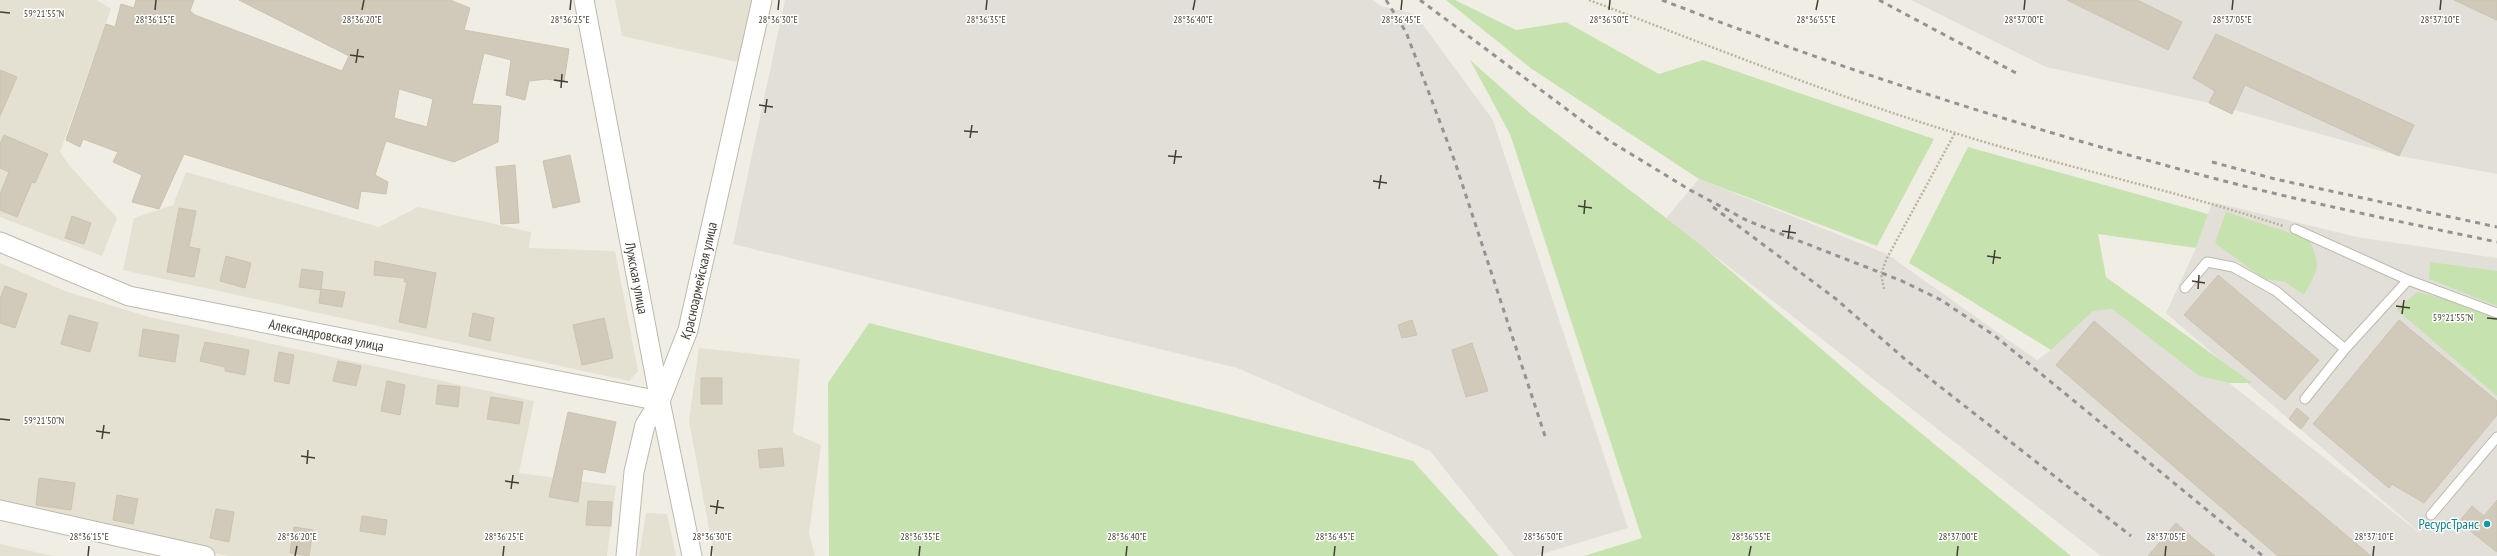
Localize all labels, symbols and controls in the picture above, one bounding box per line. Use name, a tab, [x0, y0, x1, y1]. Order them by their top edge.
text: 59°21'55"N	[24, 7, 64, 20]
text: 28°36'15"E	[135, 13, 175, 26]
text: 28°36'20"E	[342, 13, 382, 26]
text: 28°36'25"E	[550, 13, 590, 26]
text: 28°36'30"E	[758, 13, 798, 26]
text: 28°36'35"E	[966, 13, 1006, 26]
text: 28°36'40"E	[1173, 13, 1213, 26]
text: 28°36'45"E	[1381, 13, 1421, 26]
text: 28°36'50"E	[1589, 13, 1629, 26]
text: 28°36'55"E	[1796, 13, 1836, 26]
text: 28°37'00"E	[2004, 13, 2044, 26]
text: 28°37'05"E	[2212, 13, 2252, 26]
text: 28°37'10"E	[2420, 13, 2460, 26]
street label: Красноармейская улица	[676, 220, 721, 342]
street label: Лужская улица	[621, 240, 652, 316]
text: 59°21'55"N	[2433, 311, 2473, 324]
street label: Александровская улица	[267, 315, 386, 355]
text: 59°21'50"N	[24, 414, 64, 427]
place label: РесурсТранс	[2419, 515, 2479, 533]
marker: РесурсТранс	[2482, 519, 2492, 529]
text: 28°36'15"E	[69, 530, 109, 543]
text: 28°36'20"E	[277, 530, 317, 543]
text: 28°36'25"E	[484, 530, 524, 543]
text: 28°36'30"E	[692, 530, 732, 543]
text: 28°36'35"E	[900, 530, 940, 543]
text: 28°36'40"E	[1107, 530, 1147, 543]
text: 28°36'45"E	[1315, 530, 1355, 543]
text: 28°36'50"E	[1523, 530, 1563, 543]
text: 28°36'55"E	[1731, 530, 1771, 543]
text: 28°37'00"E	[1938, 530, 1978, 543]
text: 28°37'05"E	[2146, 530, 2186, 543]
text: 28°37'10"E	[2354, 530, 2394, 543]

